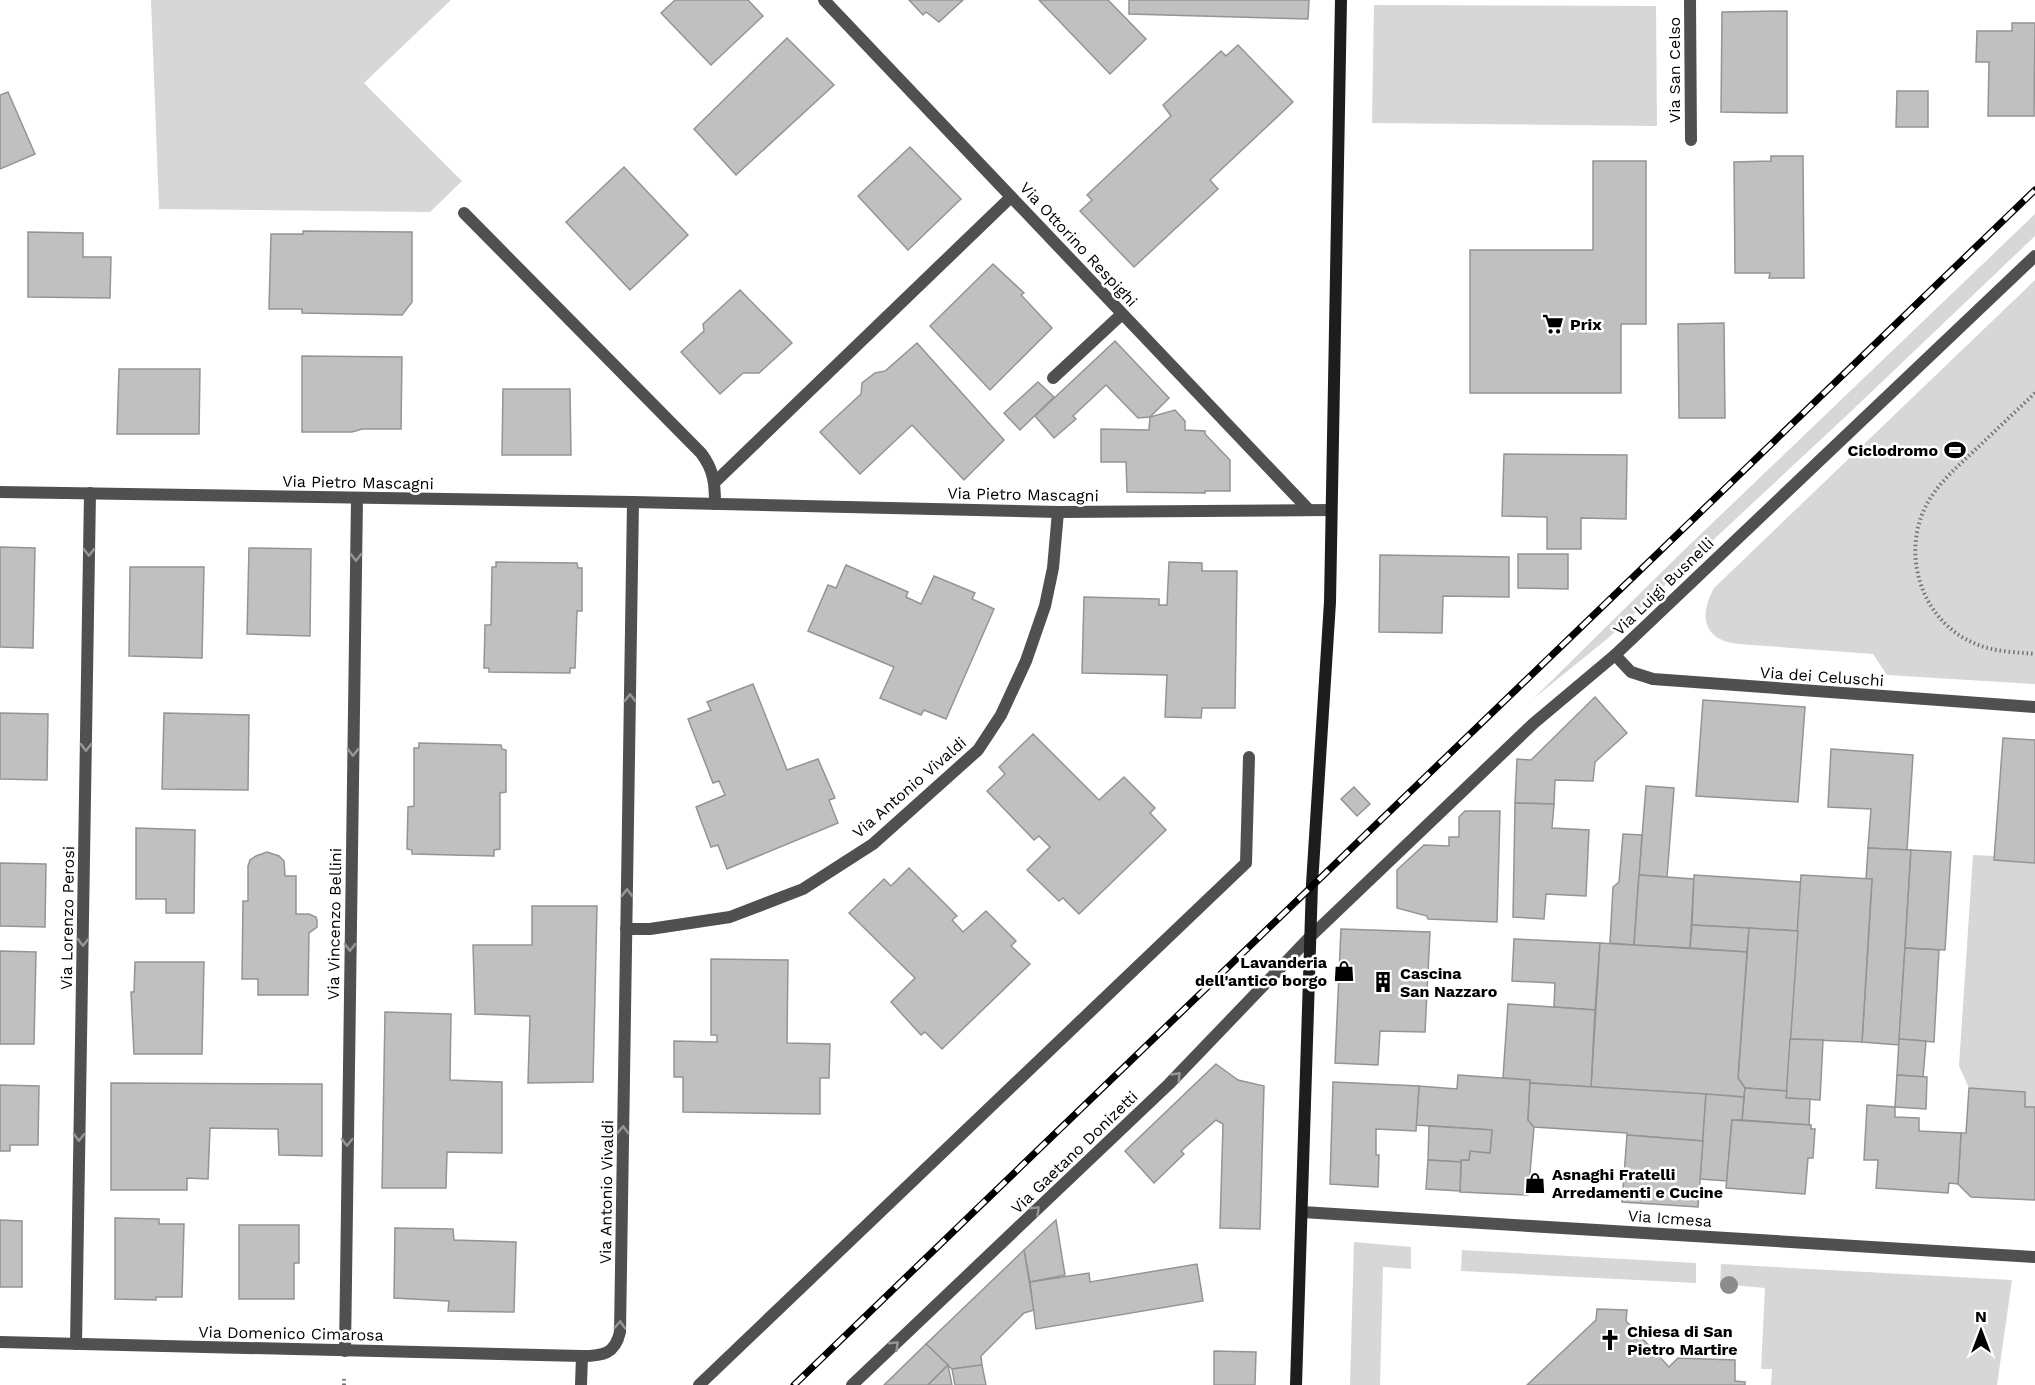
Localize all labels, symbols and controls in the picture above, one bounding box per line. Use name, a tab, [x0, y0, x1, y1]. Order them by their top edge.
street label: Via San Celso	[1665, 17, 1684, 123]
street label: Via Ottorino Respighi	[1016, 178, 1141, 311]
supermarket icon: Prix	[1541, 312, 1565, 336]
place label: Prix	[1570, 315, 1602, 334]
sports icon: Ciclodromo	[1943, 438, 1967, 462]
place label: Ciclodromo	[1848, 441, 1938, 460]
street label: Via Pietro Mascagni	[282, 472, 434, 493]
street label: Via Pietro Mascagni	[947, 484, 1099, 505]
street label: Via Luigi Busnelli	[1609, 534, 1718, 639]
one-way arrow	[83, 547, 95, 556]
one-way arrow	[350, 552, 362, 561]
street label: Via dei Celuschi	[1759, 663, 1885, 690]
one-way arrow	[624, 693, 637, 702]
street label: Via Antonio Vivaldi	[849, 733, 970, 842]
one-way arrow	[80, 742, 92, 751]
one-way arrow	[347, 747, 359, 756]
street label: Via Lorenzo Perosi	[57, 846, 78, 990]
street label: Via Vincenzo Bellini	[324, 848, 345, 1000]
one-way arrow	[620, 888, 633, 897]
one-way arrow	[76, 937, 89, 946]
one-way arrow	[344, 942, 357, 951]
place label: Lavanderia dell'antico borgo	[1195, 953, 1328, 990]
shop icon: Lavanderia dell'antico borgo	[1332, 959, 1356, 983]
place label: Cascina San Nazzaro	[1400, 964, 1498, 1001]
building icon: Cascina San Nazzaro	[1371, 970, 1395, 994]
one-way arrow	[1170, 1072, 1181, 1082]
street label: Via Gaetano Donizetti	[1007, 1087, 1142, 1218]
street label: Via Antonio Vivaldi	[596, 1120, 617, 1264]
one-way arrow	[617, 1125, 629, 1134]
one-way arrow	[73, 1132, 86, 1141]
one-way arrow	[341, 1137, 354, 1146]
place label: Asnaghi Fratelli Arredamenti e Cucine	[1552, 1165, 1723, 1202]
shop icon: Asnaghi Fratelli Arredamenti e Cucine	[1523, 1171, 1547, 1195]
street label: Via Icmesa	[1627, 1206, 1713, 1231]
one-way arrow	[1029, 1207, 1040, 1218]
north arrow	[1951, 1301, 2011, 1361]
text: N	[1975, 1307, 1987, 1326]
one-way arrow	[613, 1320, 626, 1329]
street label: Via Domenico Cimarosa	[198, 1322, 384, 1345]
place label: Chiesa di San Pietro Martire	[1627, 1322, 1738, 1359]
church icon: Chiesa di San Pietro Martire	[1598, 1328, 1622, 1352]
one-way arrow	[887, 1341, 898, 1352]

